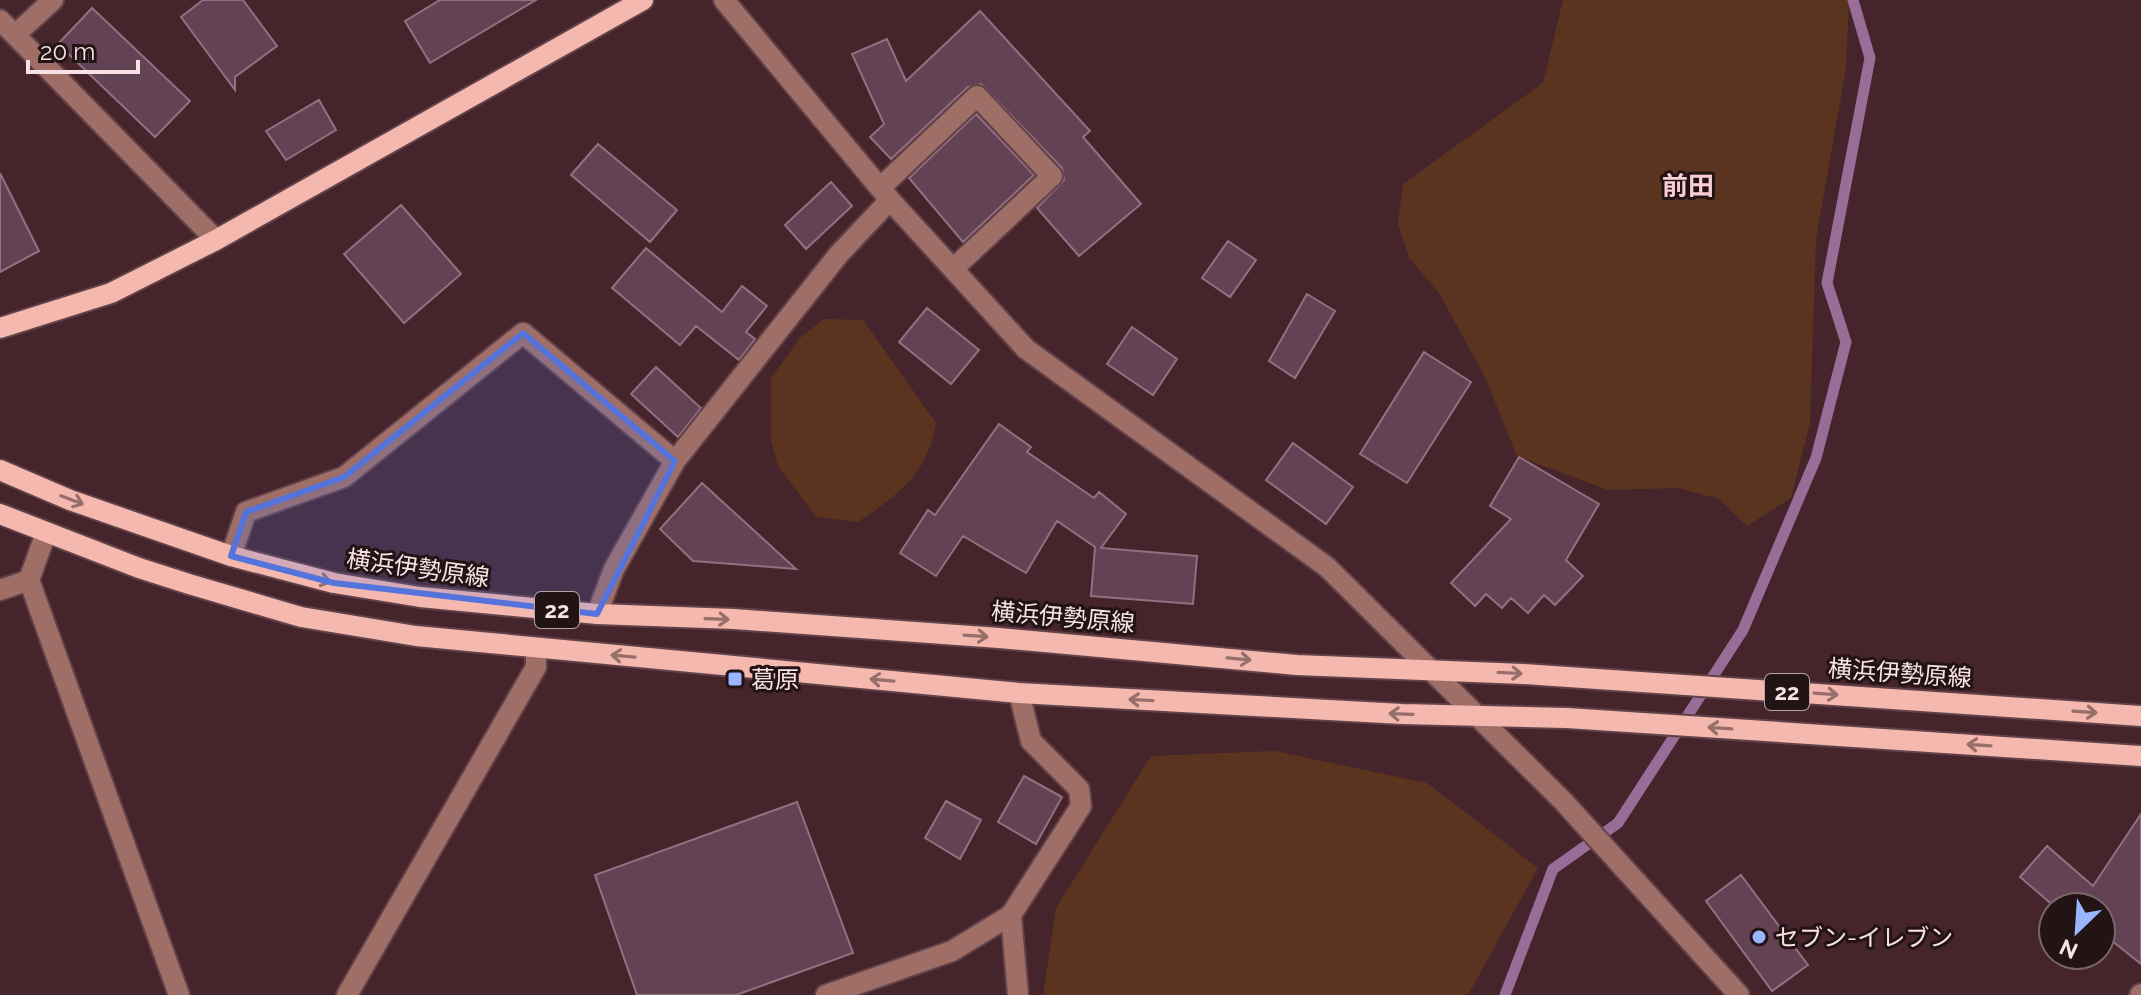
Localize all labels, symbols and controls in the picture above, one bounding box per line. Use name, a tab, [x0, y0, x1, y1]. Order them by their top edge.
scale bar	[28, 24, 138, 74]
text: 20 m	[40, 37, 95, 66]
district label: 前田	[1662, 171, 1714, 201]
one-way arrow	[59, 494, 84, 508]
street label: 横浜伊勢原線	[345, 544, 491, 592]
one-way arrow	[306, 572, 332, 587]
road number: 22	[535, 592, 579, 628]
street label: 横浜伊勢原線	[990, 596, 1136, 638]
one-way arrow	[703, 611, 730, 626]
one-way arrow	[962, 629, 989, 644]
one-way arrow	[610, 648, 637, 663]
one-way arrow	[1225, 652, 1252, 667]
street label: 横浜伊勢原線	[1827, 654, 1973, 692]
place label: 葛原	[751, 665, 799, 694]
one-way arrow	[1497, 666, 1523, 681]
marker: 葛原	[726, 670, 744, 688]
one-way arrow	[869, 672, 896, 687]
road number: 22	[1765, 674, 1809, 710]
one-way arrow	[1812, 687, 1839, 702]
one-way arrow	[1128, 692, 1155, 707]
one-way arrow	[2071, 705, 2098, 720]
one-way arrow	[1388, 706, 1415, 721]
one-way arrow	[1707, 720, 1734, 735]
one-way arrow	[1966, 737, 1993, 752]
north arrow	[2037, 891, 2117, 971]
place label: セブン-イレブン	[1775, 923, 1953, 952]
marker: セブン-イレブン	[1750, 928, 1768, 946]
text: N	[2055, 934, 2082, 964]

